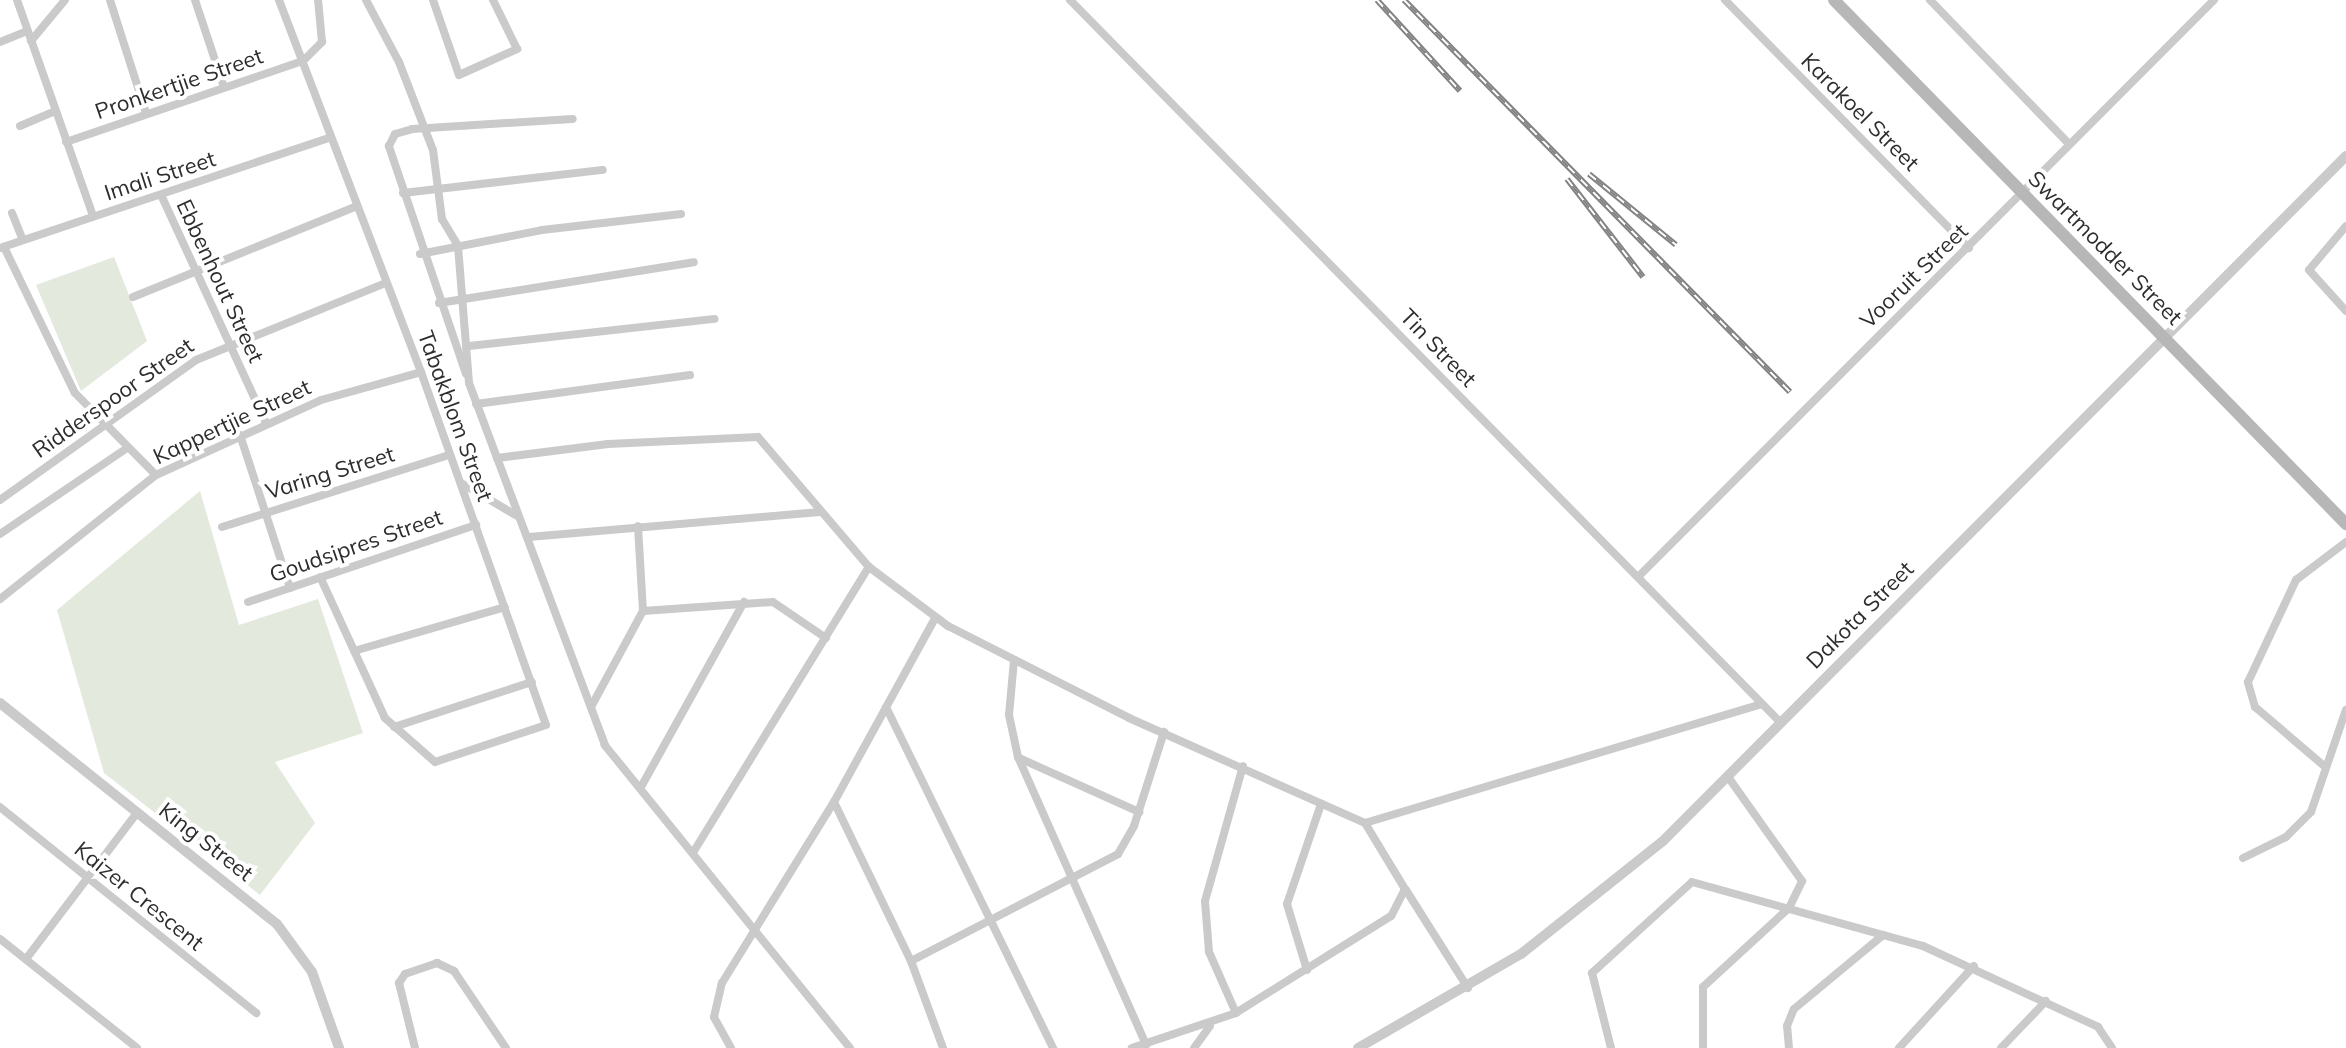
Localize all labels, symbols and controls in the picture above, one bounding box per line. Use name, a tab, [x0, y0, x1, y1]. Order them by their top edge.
street label: Pronkertjie Street	[92, 43, 266, 125]
street label: Karakoel Street	[1796, 48, 1924, 176]
street label: Imali Street	[101, 146, 219, 206]
street label: Swartmodder Street	[2023, 166, 2187, 330]
street label: Ebbenhout Street	[171, 195, 269, 367]
street label: Vooruit Street	[1855, 218, 1973, 334]
street label: Tin Street	[1394, 304, 1482, 392]
street label: Tabakblom Street	[412, 327, 498, 505]
street label: Ridderspoor Street	[27, 333, 199, 463]
street label: Kappertjie Street	[149, 374, 315, 470]
street label: Varing Street	[262, 441, 398, 505]
street label: Goudsipres Street	[266, 504, 446, 588]
street label: Dakota Street	[1801, 556, 1919, 674]
street label: King Street	[154, 797, 258, 887]
street label: Kaizer Crescent	[69, 836, 209, 956]

